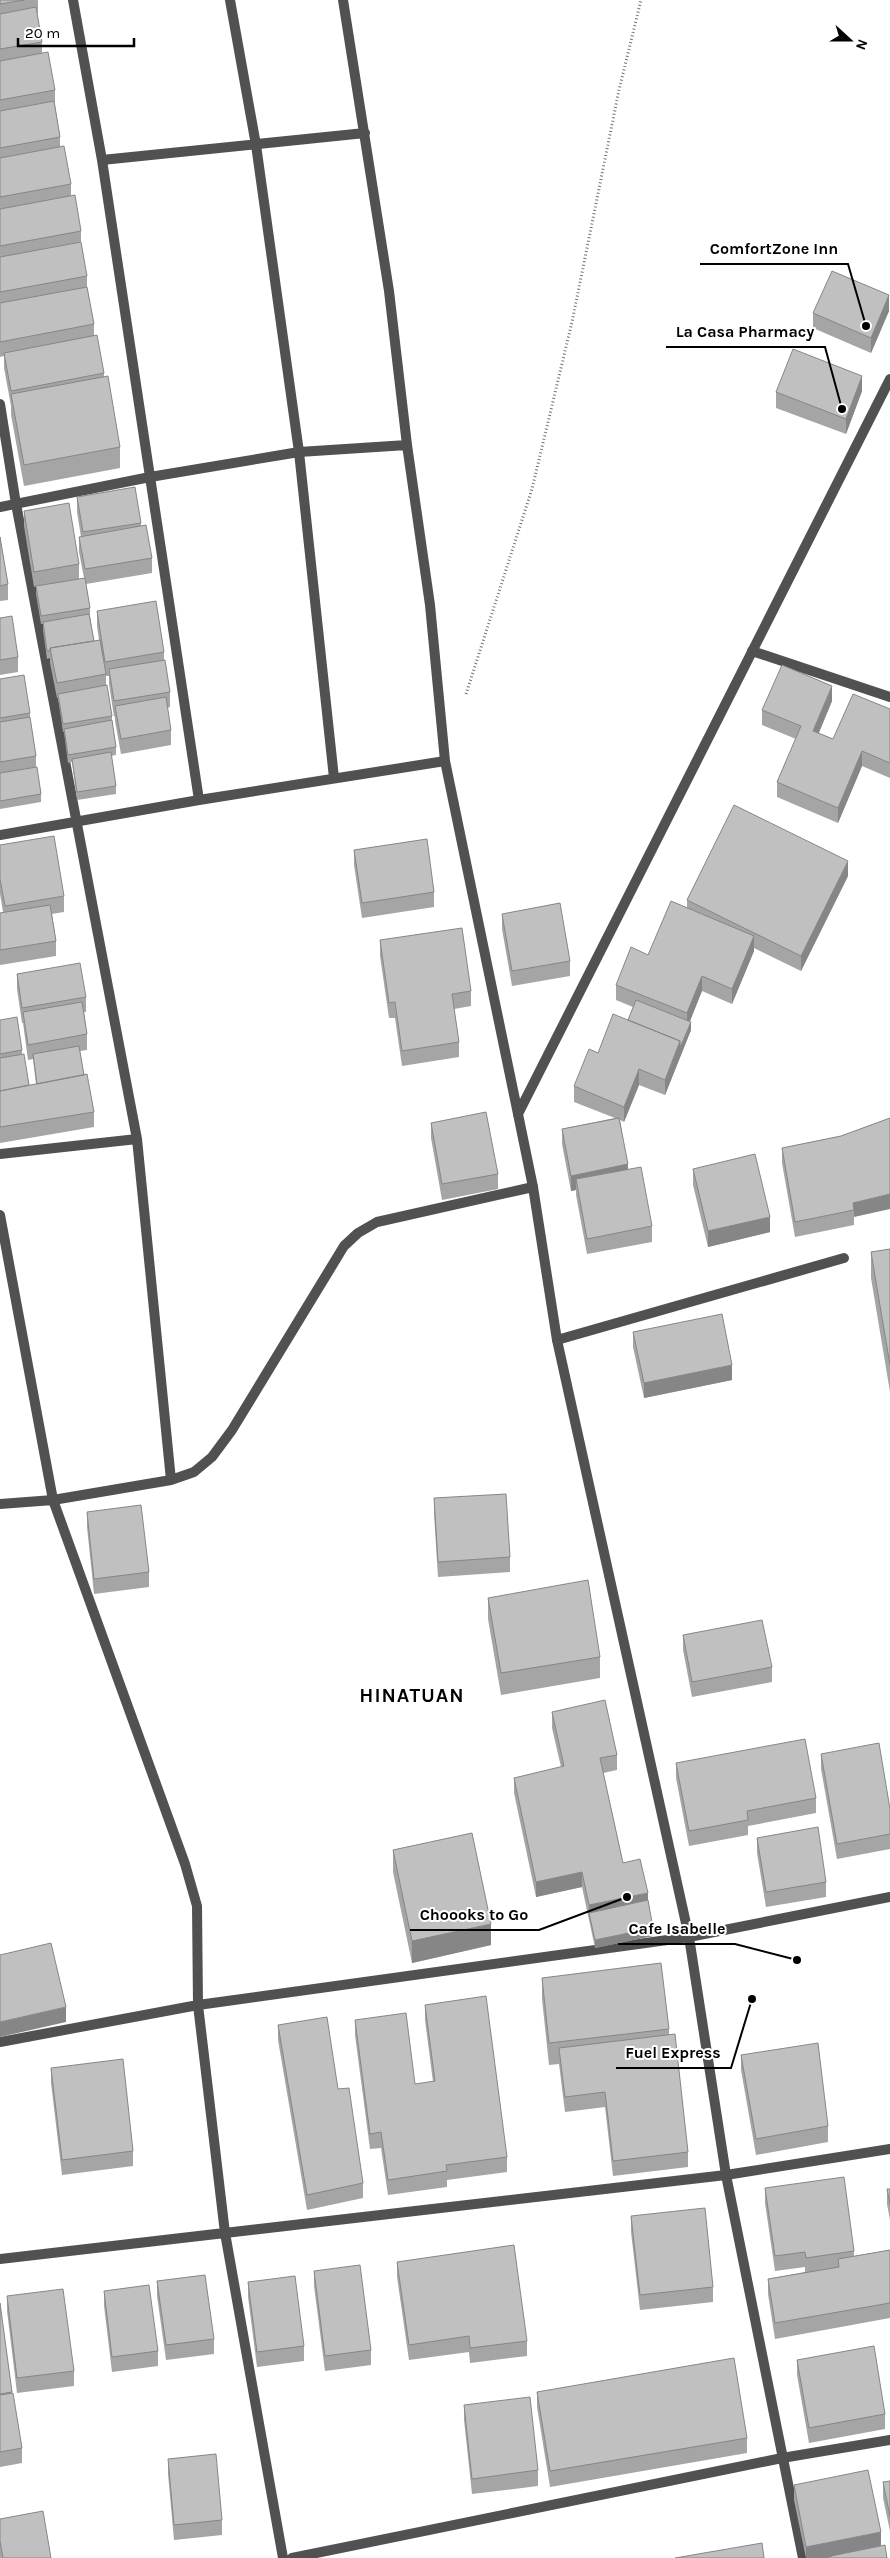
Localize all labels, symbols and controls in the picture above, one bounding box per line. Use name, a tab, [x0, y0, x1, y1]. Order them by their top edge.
scale bar	[18, 15, 134, 47]
north arrow	[825, 15, 875, 65]
text: 20 m	[25, 24, 60, 42]
text: N	[852, 37, 871, 52]
callout: ComfortZone Inn	[700, 233, 848, 264]
text: ComfortZone Inn	[710, 239, 838, 258]
callout: La Casa Pharmacy	[666, 316, 825, 347]
text: La Casa Pharmacy	[676, 322, 814, 341]
district label: HINATUAN	[359, 1684, 465, 1707]
callout: Choooks to Go	[410, 1899, 539, 1930]
text: Choooks to Go	[420, 1905, 528, 1924]
callout: Cafe Isabelle	[618, 1913, 735, 1944]
text: Cafe Isabelle	[628, 1919, 726, 1938]
callout: Fuel Express	[616, 2037, 731, 2068]
text: Fuel Express	[625, 2043, 721, 2062]

